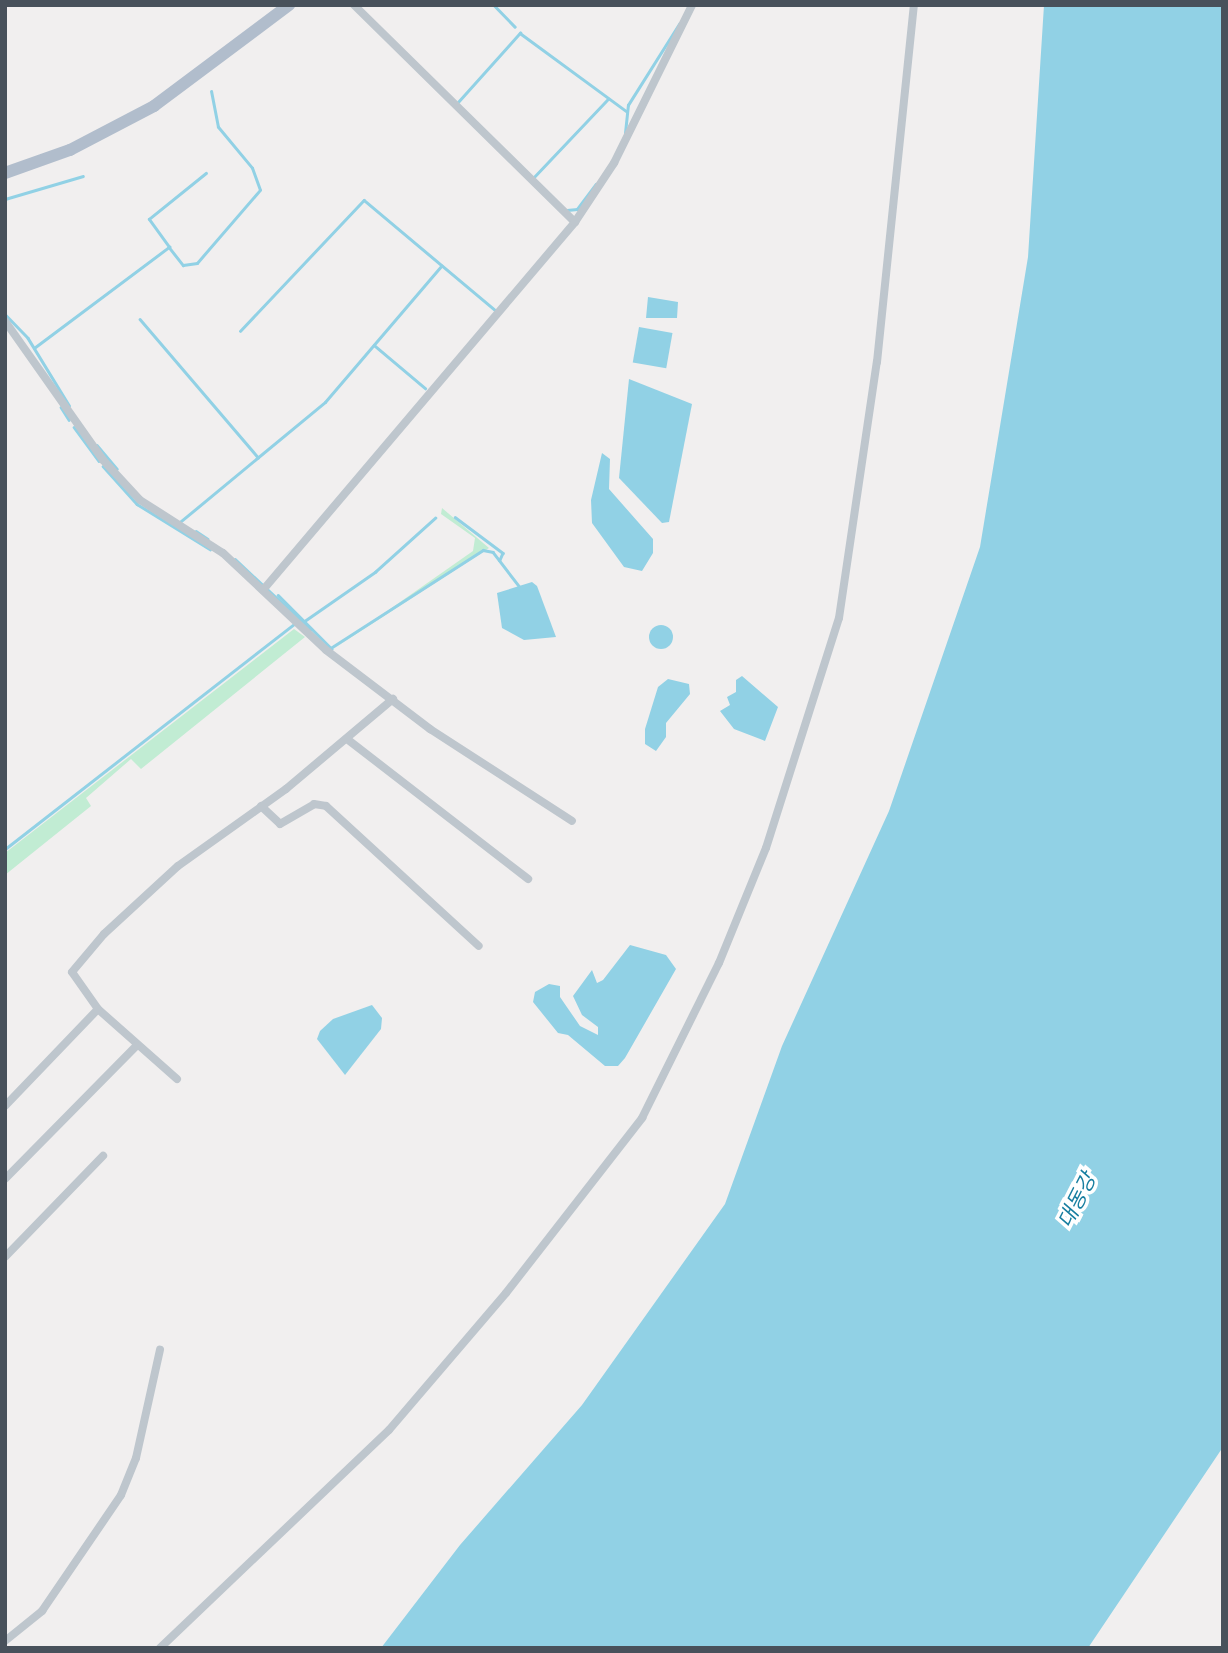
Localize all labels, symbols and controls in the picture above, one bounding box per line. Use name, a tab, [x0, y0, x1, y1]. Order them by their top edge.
water label: 대동강	[1052, 1168, 1100, 1232]

